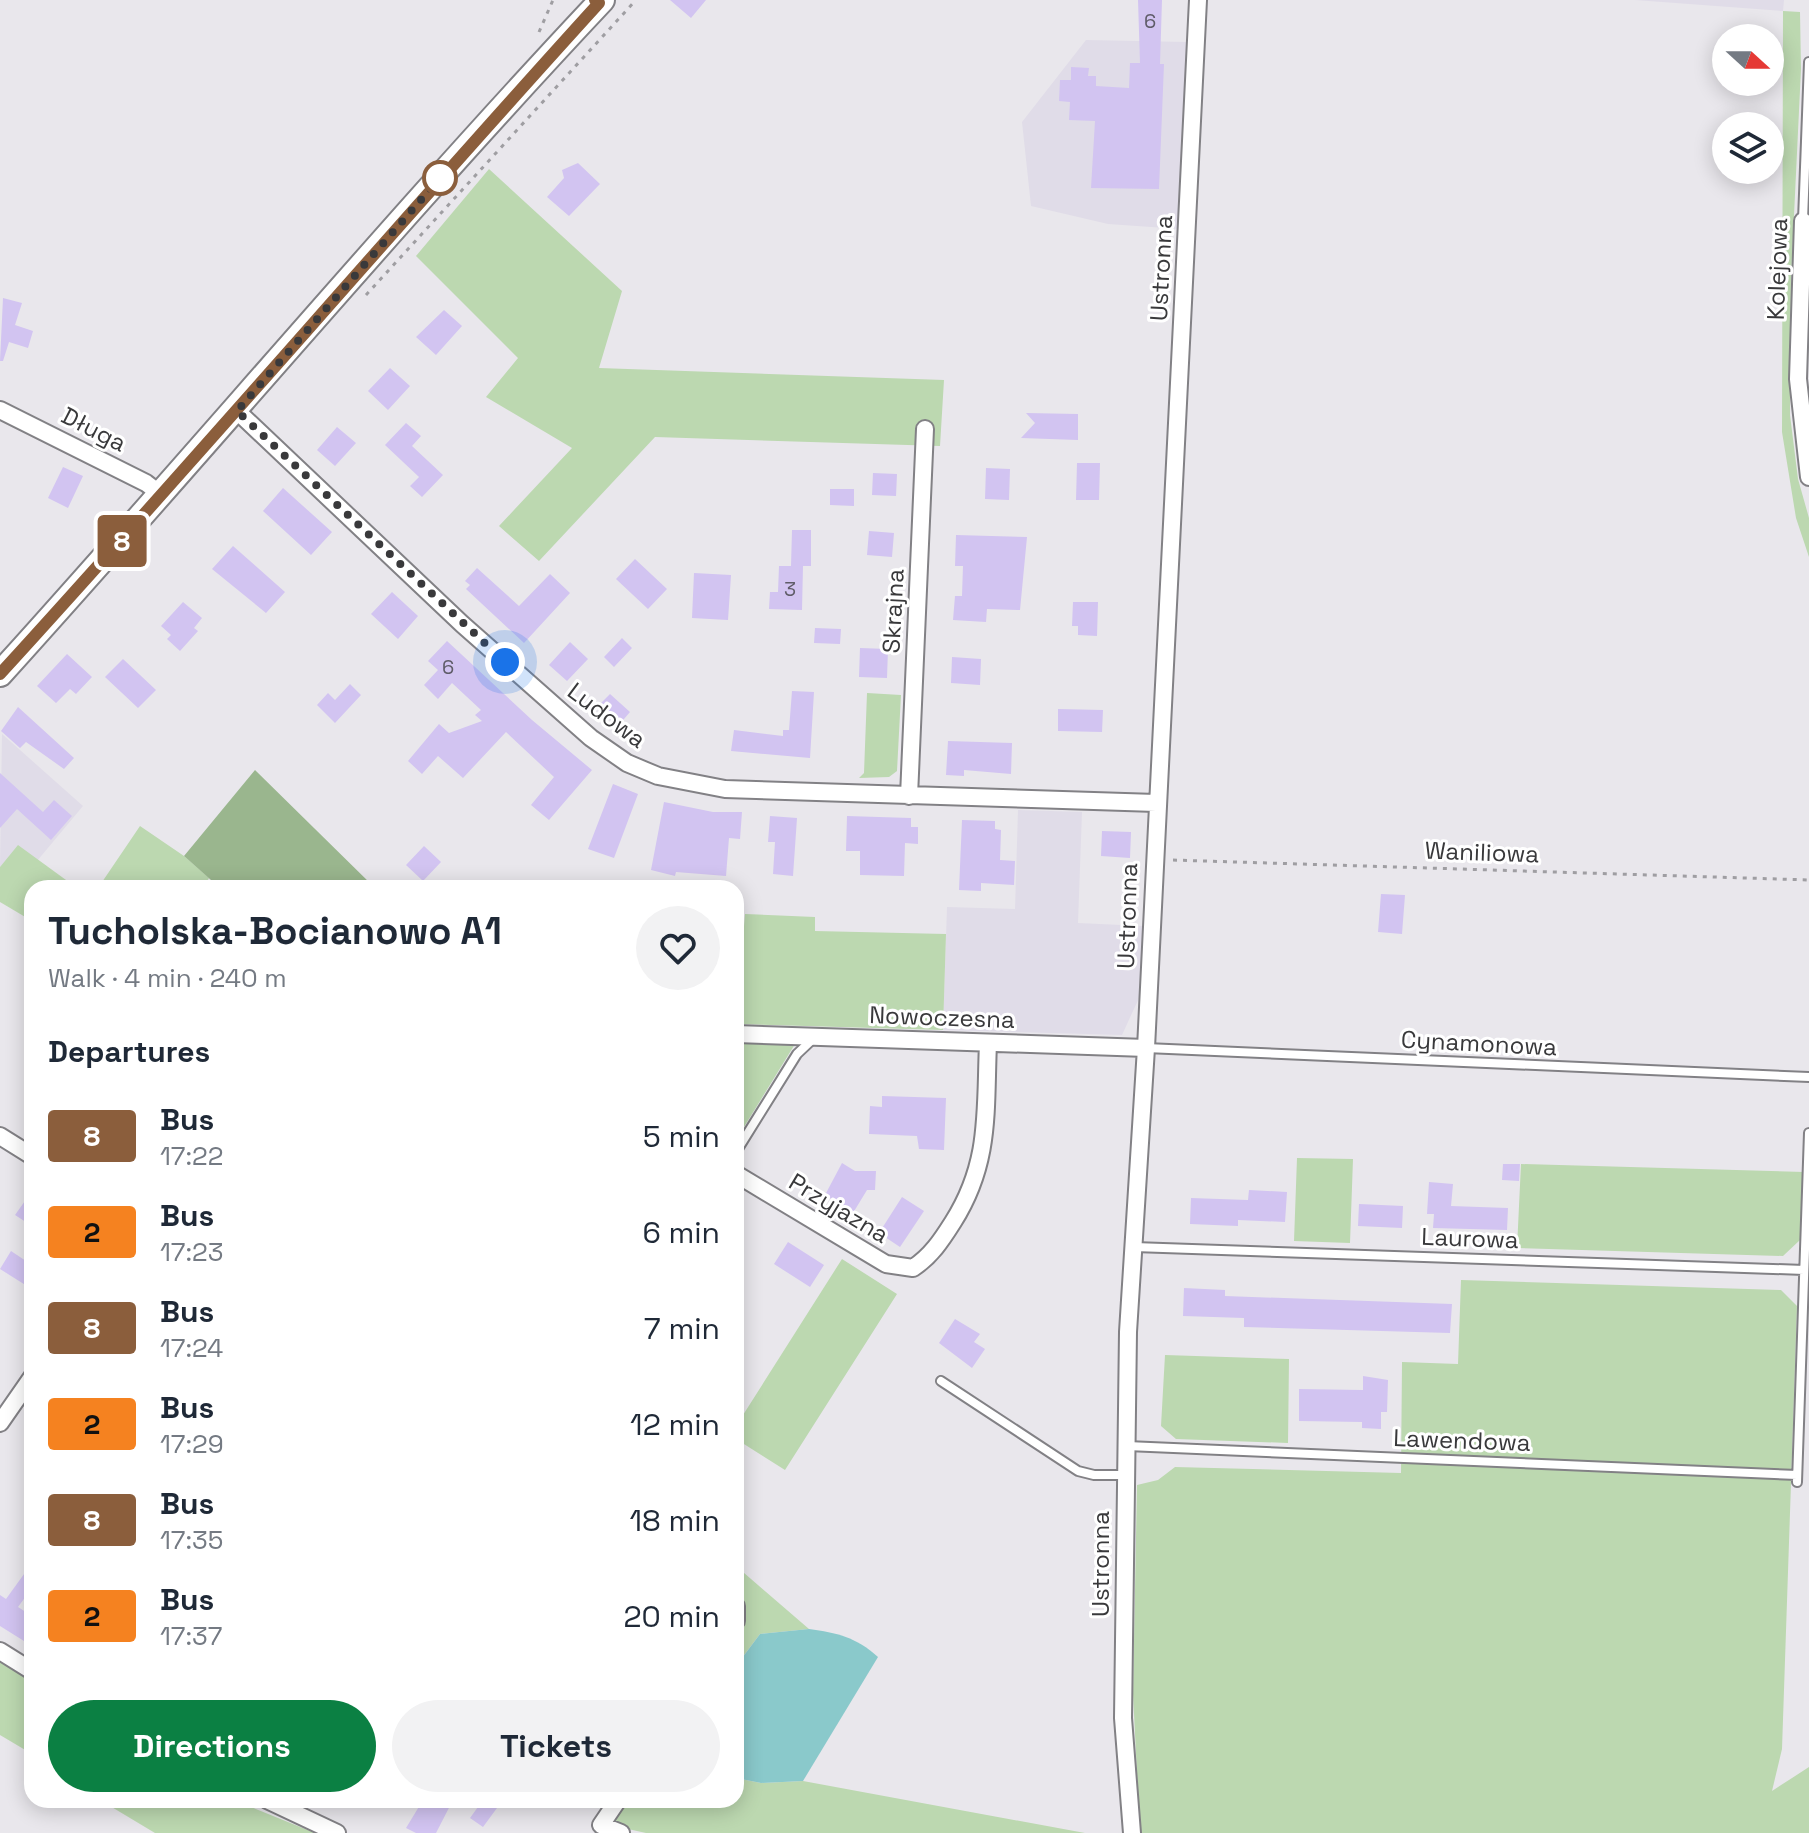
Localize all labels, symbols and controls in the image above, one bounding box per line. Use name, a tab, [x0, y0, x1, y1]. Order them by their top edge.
house number: 6	[1144, 8, 1156, 34]
north arrow	[1712, 24, 1784, 96]
map controls	[1712, 24, 1784, 184]
button: layers	[1712, 112, 1784, 184]
unlabelled marker	[423, 161, 457, 195]
street label: Ustronna	[1143, 214, 1179, 322]
street label: Kolejowa	[1760, 217, 1794, 321]
street label: Długa	[56, 400, 132, 458]
line badge: 8	[96, 515, 148, 567]
text: 8	[114, 523, 130, 559]
street label: Skrajna	[875, 568, 911, 654]
house number: 3	[784, 576, 796, 602]
your location	[485, 642, 525, 682]
house number: 6	[442, 654, 454, 680]
street label: Ludowa	[562, 675, 653, 755]
street label: Waniliowa	[1424, 835, 1540, 869]
street label: Ustronna	[1110, 862, 1144, 970]
button: heart	[636, 906, 720, 990]
text: Tucholska-Bocianowo A1	[48, 907, 502, 955]
text: Walk · 4 min · 240 m	[48, 961, 287, 995]
street label: Nowoczesna	[869, 999, 1016, 1035]
street label: Cynamonowa	[1400, 1023, 1558, 1063]
text: Departures	[48, 1032, 210, 1071]
text: Bus	[160, 1100, 214, 1139]
text: 5 min	[643, 1117, 720, 1156]
text: 8	[84, 1118, 100, 1154]
text: 17:22	[160, 1139, 223, 1173]
street label: Przyjazna	[783, 1166, 895, 1250]
text: Bus	[160, 1196, 214, 1235]
text: 6 min	[642, 1213, 720, 1252]
text: 2	[84, 1214, 100, 1250]
street label: Laurowa	[1421, 1221, 1519, 1255]
text: 17:23	[160, 1235, 223, 1269]
text: Bus	[160, 1292, 214, 1331]
text: 7 min	[644, 1309, 720, 1348]
text: 8	[84, 1310, 100, 1346]
text: 17:24	[160, 1331, 223, 1365]
text: Bus	[160, 1388, 214, 1427]
text: 12 min	[630, 1405, 720, 1444]
text: 2	[84, 1406, 100, 1442]
street label: Lawendowa	[1393, 1422, 1531, 1458]
text: 17:29	[160, 1427, 224, 1461]
text: Bus	[160, 1484, 214, 1523]
text: 18 min	[630, 1501, 720, 1540]
text: 8	[84, 1502, 100, 1538]
street label: Ustronna	[1085, 1511, 1116, 1617]
text: 17:35	[160, 1523, 223, 1557]
text: Bus	[160, 1580, 214, 1619]
text: 20 min	[623, 1597, 720, 1636]
text: 2	[84, 1598, 100, 1634]
text: 17:37	[160, 1619, 222, 1653]
button: Directions	[48, 1700, 376, 1792]
button: Tickets	[392, 1700, 720, 1792]

